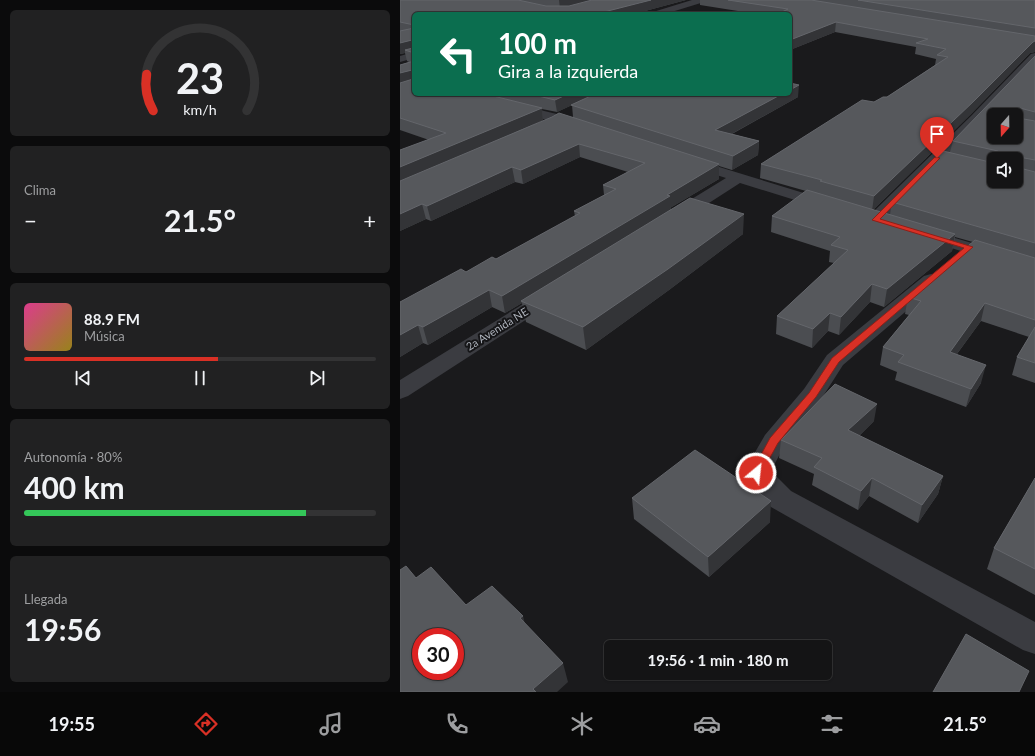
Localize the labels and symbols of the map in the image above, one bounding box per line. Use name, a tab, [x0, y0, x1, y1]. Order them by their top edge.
north arrow	[987, 108, 1023, 144]
pin	[920, 117, 954, 158]
street label: 2a Avenida NE	[463, 304, 530, 353]
position arrow	[735, 452, 777, 494]
speed limit sign: 30	[412, 628, 464, 680]

